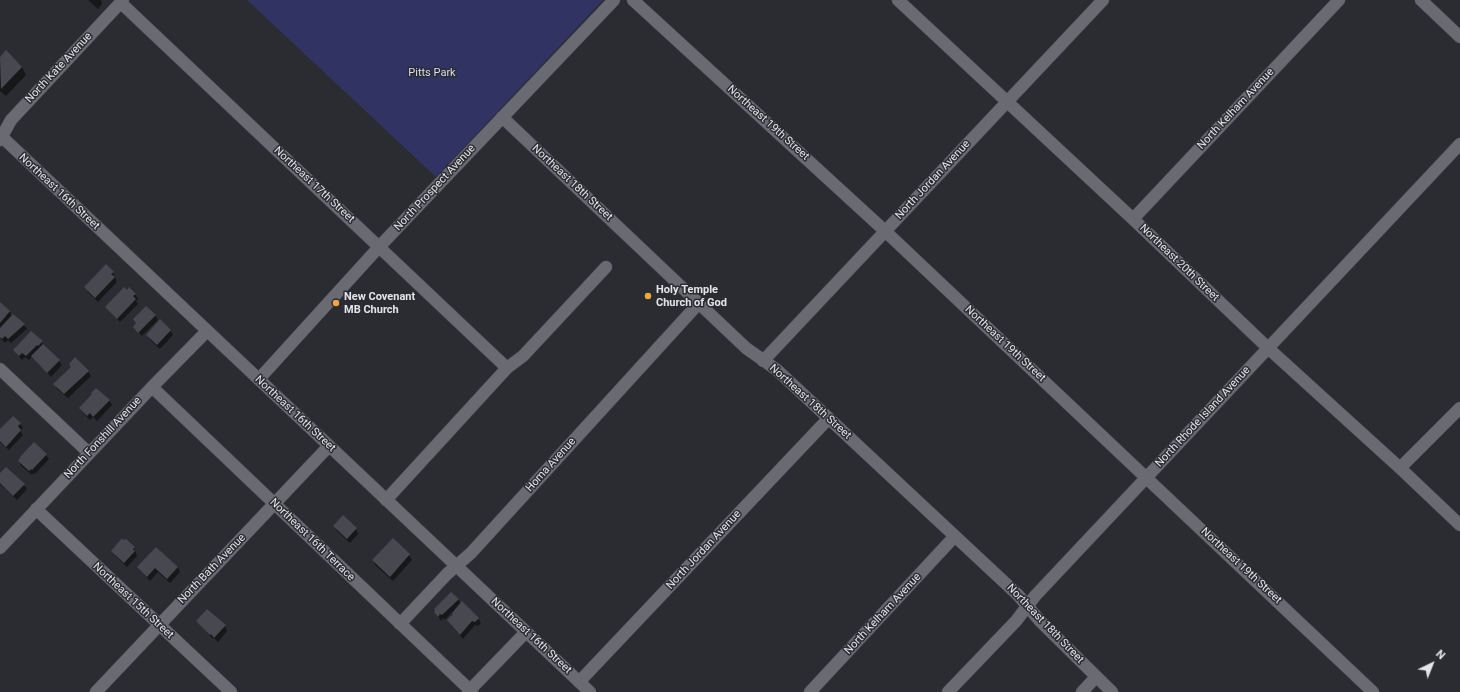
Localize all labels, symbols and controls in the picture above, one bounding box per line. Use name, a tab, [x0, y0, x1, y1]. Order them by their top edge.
street label: North Kate Avenue	[23, 30, 95, 106]
park label: Pitts Park	[408, 66, 456, 80]
street label: North Kelham Avenue	[1195, 66, 1277, 152]
street label: Northeast 19th Street	[724, 83, 812, 163]
street label: North Jordan Avenue	[893, 138, 973, 222]
street label: North Prospect Avenue	[392, 142, 478, 234]
street label: Northeast 18th Street	[529, 142, 615, 224]
street label: Northeast 17th Street	[271, 144, 357, 226]
street label: Northeast 16th Street	[16, 151, 102, 233]
street label: Northeast 20th Street	[1137, 222, 1221, 304]
place label: Holy Temple Church of God	[656, 283, 727, 309]
place label: New Covenant MB Church	[344, 290, 415, 316]
marker: Holy Temple Church of God	[643, 291, 653, 301]
marker: New Covenant MB Church	[331, 298, 341, 308]
street label: Northeast 19th Street	[962, 303, 1048, 385]
street label: Northeast 18th Street	[766, 362, 854, 442]
street label: North Rhode Island Avenue	[1153, 364, 1253, 470]
street label: Northeast 16th Street	[252, 373, 338, 455]
street label: North Fonshill Avenue	[62, 394, 144, 482]
street label: Homa Avenue	[523, 435, 579, 495]
street label: Northeast 16th Terrace	[267, 496, 357, 584]
street label: North Jordan Avenue	[664, 508, 744, 592]
street label: Northeast 19th Street	[1198, 525, 1284, 607]
street label: North Bath Avenue	[175, 531, 249, 607]
street label: Northeast 15th Street	[90, 560, 176, 642]
street label: North Kelham Avenue	[842, 571, 924, 657]
street label: Northeast 18th Street	[1004, 582, 1086, 666]
street label: Northeast 16th Street	[488, 595, 574, 677]
north arrow	[1412, 644, 1452, 684]
text: N	[1433, 647, 1448, 662]

